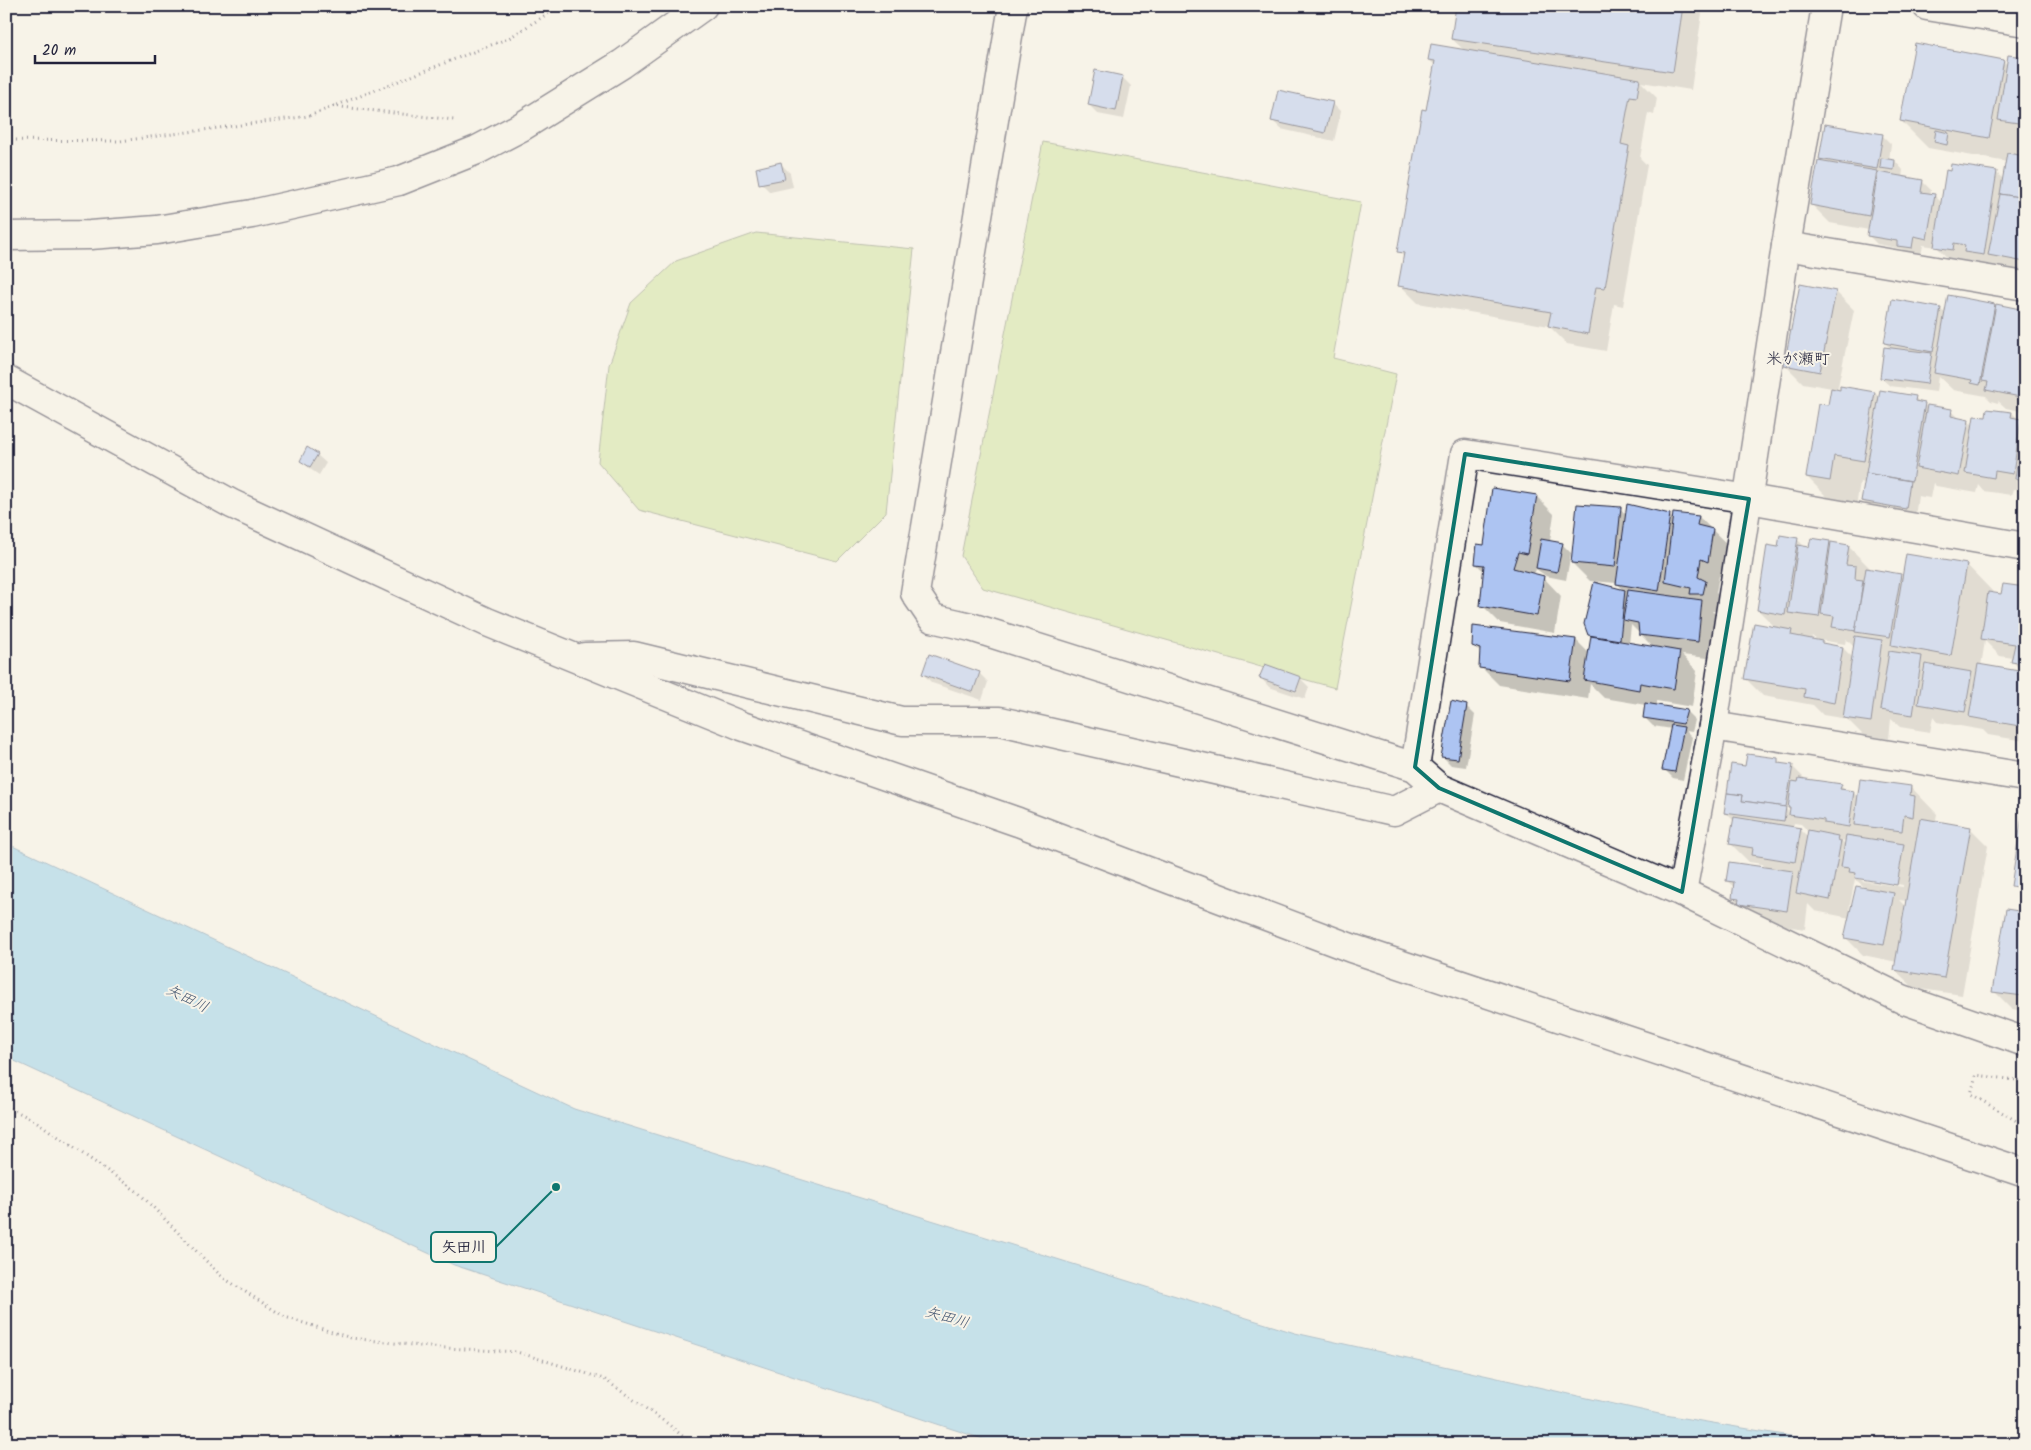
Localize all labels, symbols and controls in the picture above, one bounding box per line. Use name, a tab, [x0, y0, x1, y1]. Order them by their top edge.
scale bar	[35, 32, 155, 64]
text: 20 m	[42, 39, 76, 63]
district label: 米が瀬町	[1766, 347, 1830, 372]
water label: 矢田川	[162, 978, 212, 1020]
callout: 矢田川	[431, 1232, 496, 1262]
text: 矢田川	[441, 1236, 487, 1260]
water label: 矢田川	[922, 1300, 972, 1336]

